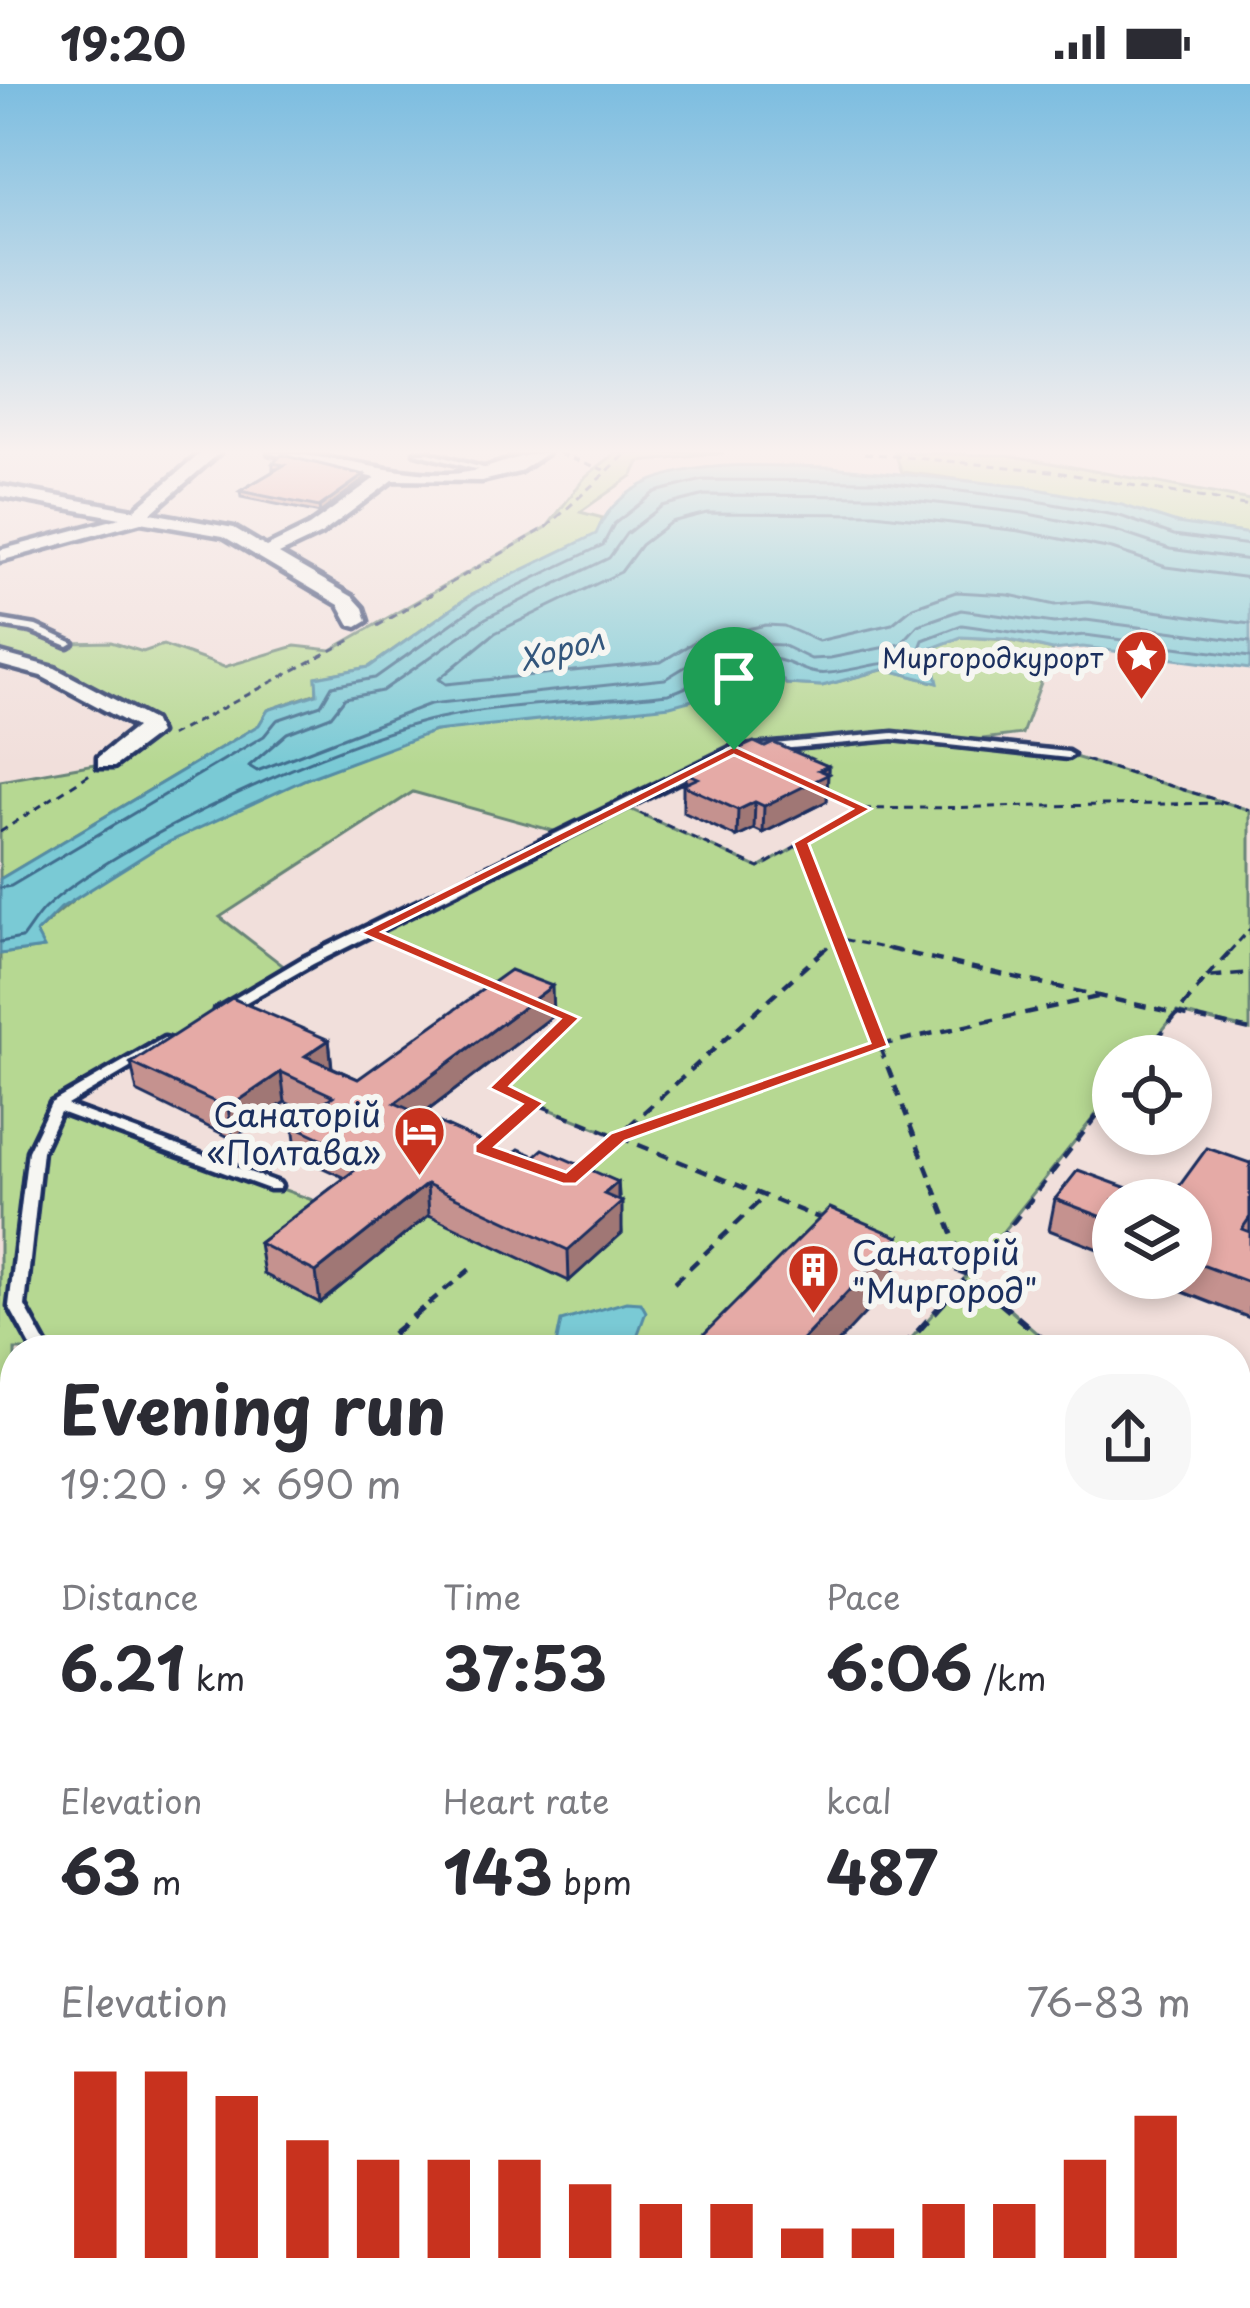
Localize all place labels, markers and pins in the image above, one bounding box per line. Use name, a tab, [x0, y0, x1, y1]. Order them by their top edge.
pin	[683, 627, 785, 750]
place icon: Миргородкурорт	[1114, 628, 1170, 702]
place label: Миргородкурорт	[882, 636, 1104, 677]
place label: Санаторій «Полтава»	[206, 1088, 381, 1176]
hotel icon: Санаторій «Полтава»	[392, 1104, 448, 1178]
place label: Санаторій "Миргород"	[852, 1226, 1038, 1314]
building icon: Санаторій "Миргород"	[785, 1242, 841, 1316]

